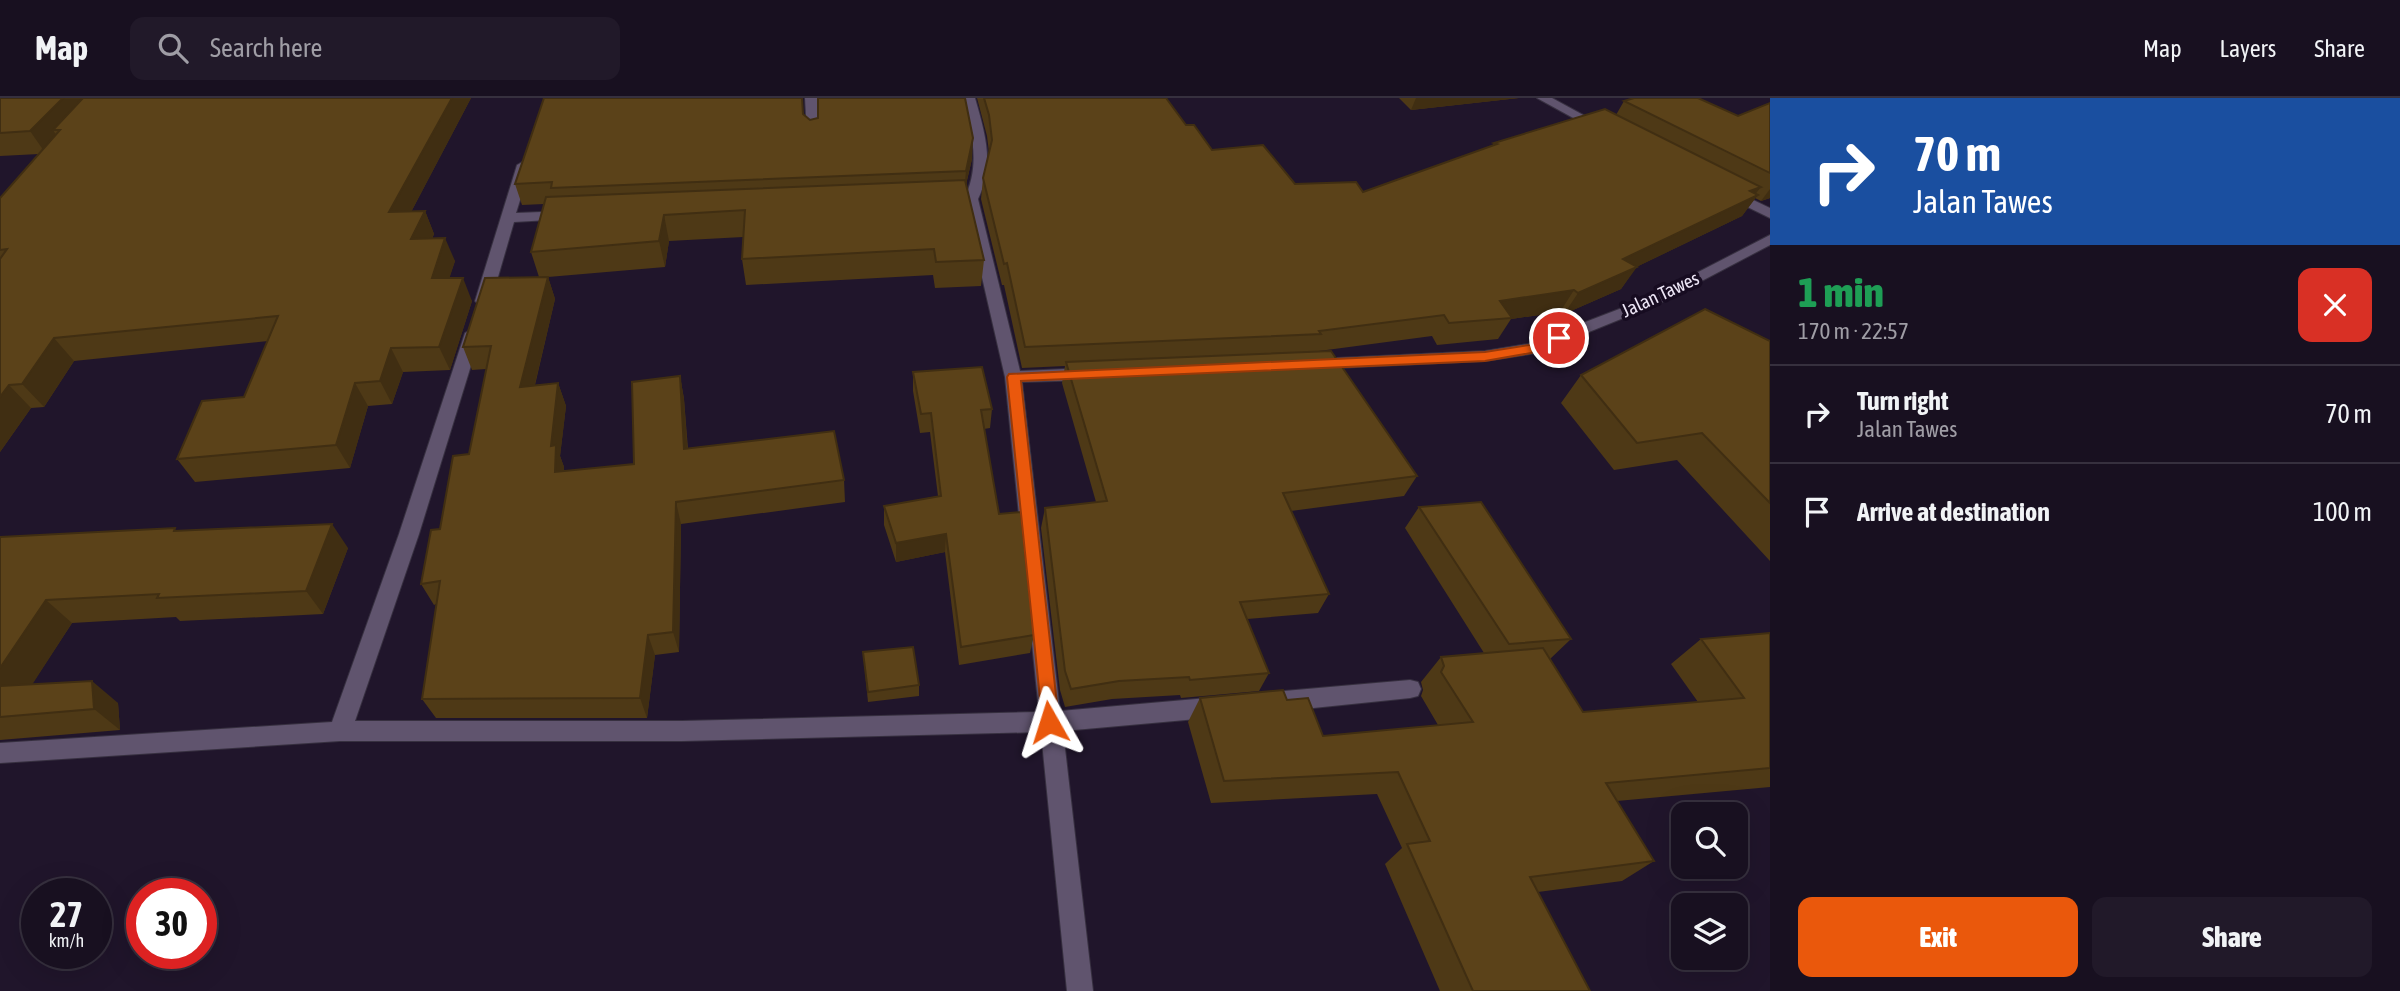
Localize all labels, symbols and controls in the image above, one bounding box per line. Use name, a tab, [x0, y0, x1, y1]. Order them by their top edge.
search box	[130, 17, 620, 80]
text: Map	[35, 29, 88, 67]
icon: search	[154, 29, 192, 67]
text: Search here	[210, 33, 322, 63]
text: Map	[2143, 35, 2182, 62]
text: Layers	[2220, 35, 2276, 62]
text: Share	[2314, 35, 2365, 62]
text: 70 m	[1913, 125, 2001, 181]
icon: right	[1798, 126, 1889, 217]
text: Jalan Tawes	[1913, 183, 2053, 220]
street label: Jalan Tawes	[1618, 266, 1702, 321]
text: 1 min	[1798, 268, 1884, 316]
button: close	[2298, 268, 2372, 342]
pin	[1529, 308, 1589, 368]
text: 170 m · 22:57	[1798, 318, 1909, 344]
icon: arrive	[1540, 319, 1578, 357]
text: Turn right	[1857, 386, 1948, 416]
icon: right	[1798, 395, 1836, 433]
text: 70 m	[2325, 399, 2372, 429]
text: Jalan Tawes	[1857, 416, 1957, 442]
icon: arrive	[1798, 493, 1836, 531]
text: Arrive at destination	[1857, 497, 2050, 527]
text: 100 m	[2313, 497, 2372, 527]
position arrow	[1012, 685, 1086, 759]
map controls	[1671, 802, 1748, 970]
button: search	[1671, 802, 1748, 879]
speed limit sign: 30	[126, 878, 217, 969]
button: layers	[1671, 893, 1748, 970]
text: 27	[50, 894, 83, 934]
button: Exit	[1798, 897, 2078, 977]
button: Share	[2092, 897, 2372, 977]
text: km/h	[49, 930, 84, 951]

